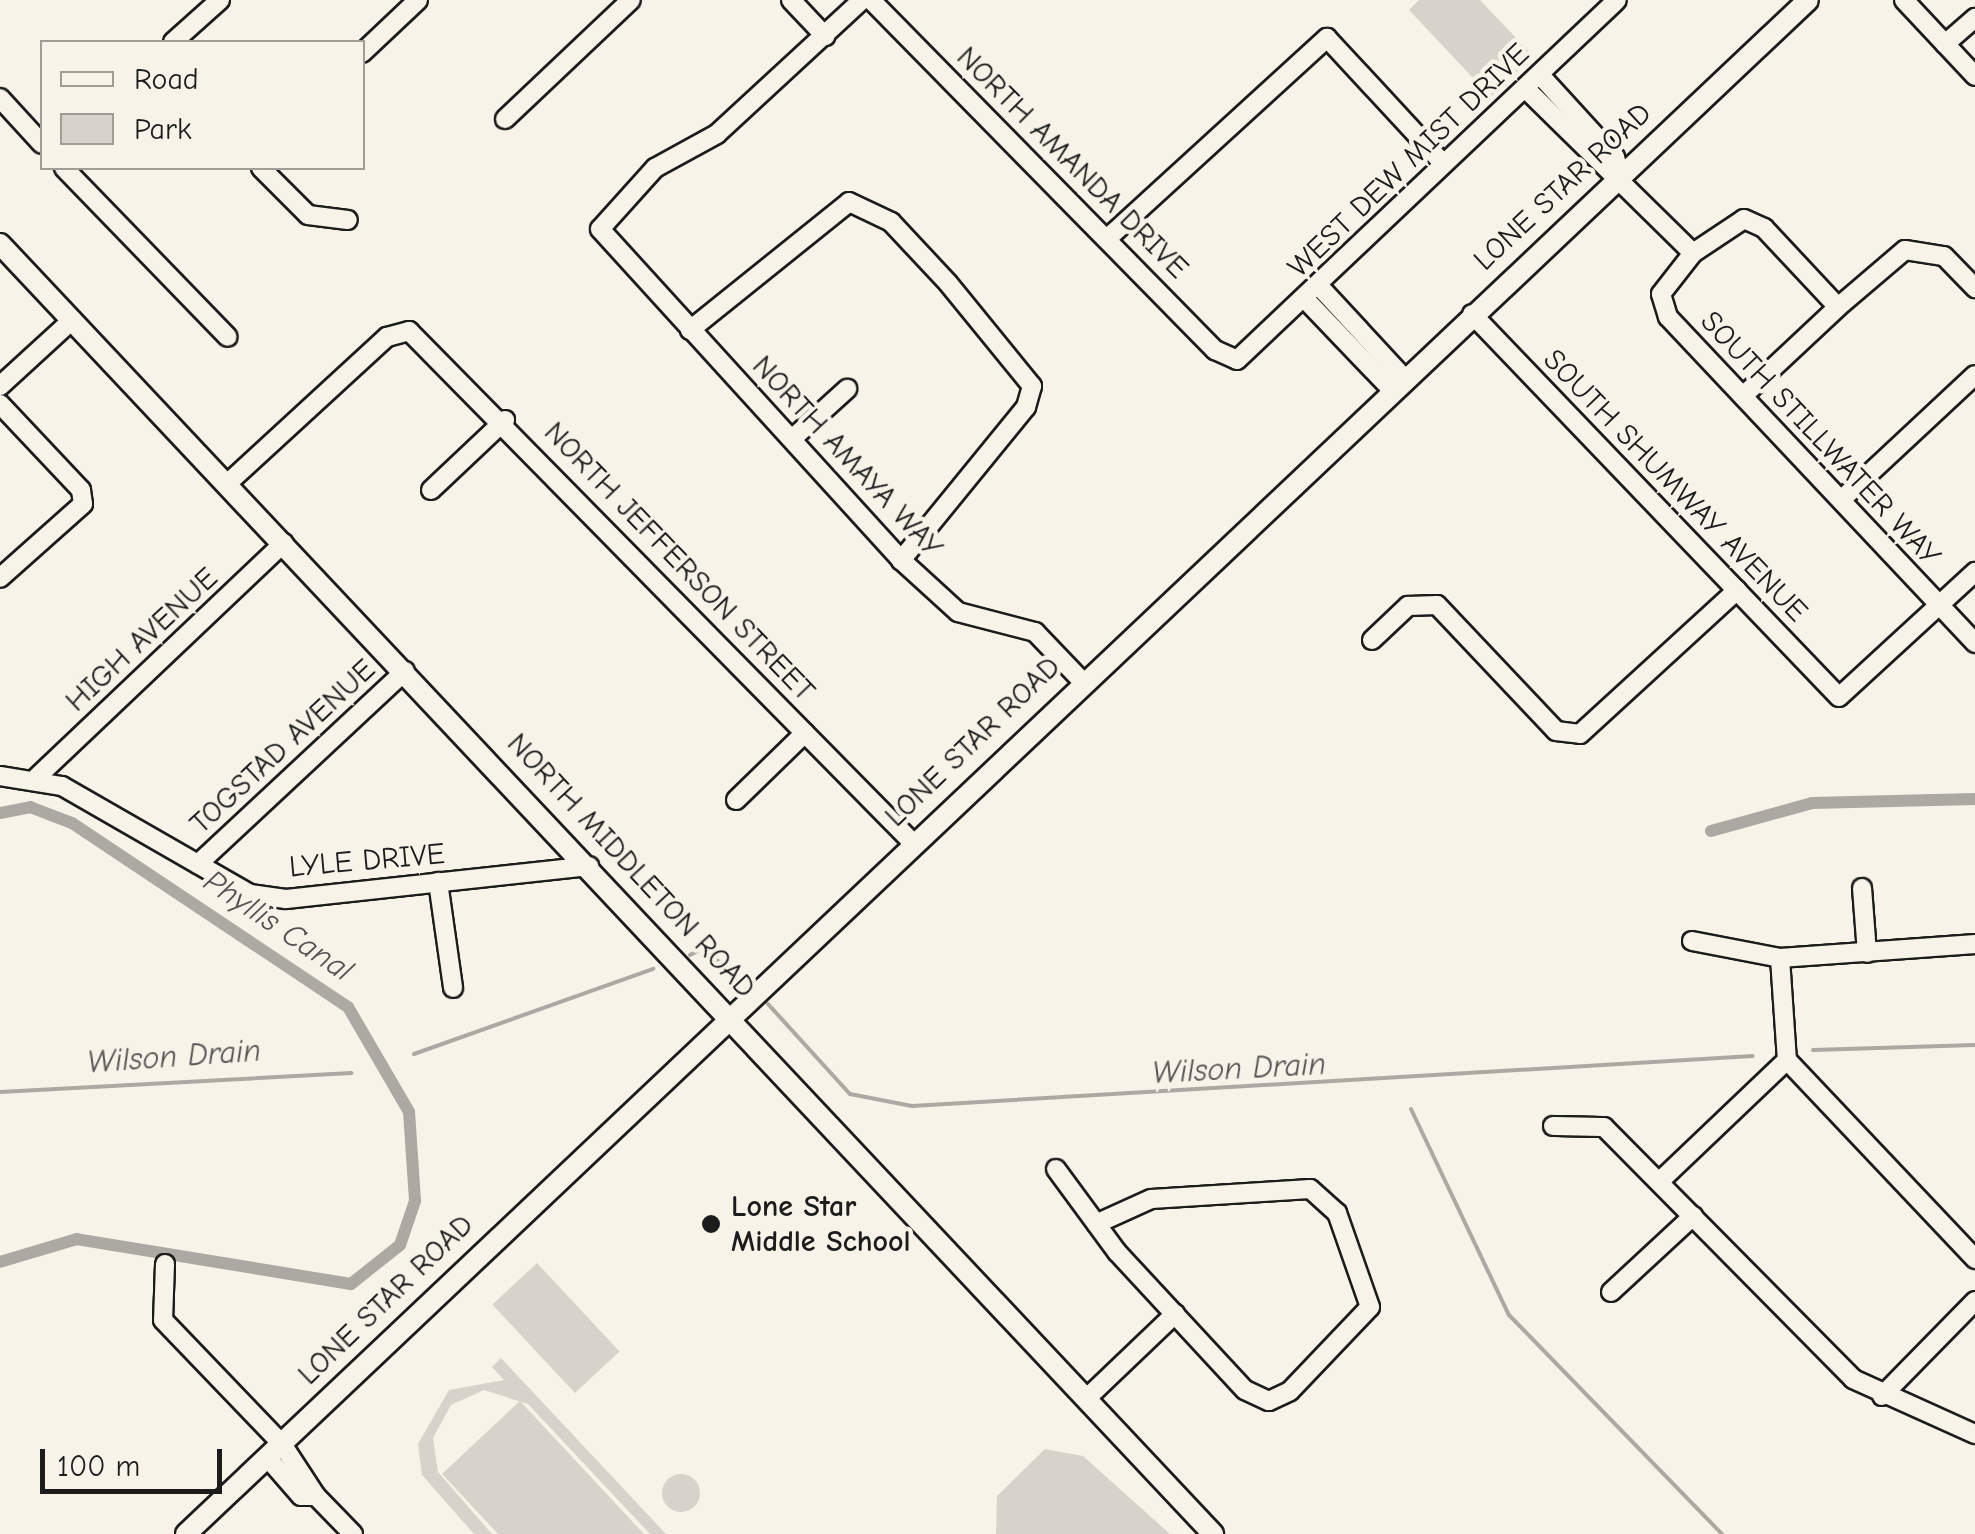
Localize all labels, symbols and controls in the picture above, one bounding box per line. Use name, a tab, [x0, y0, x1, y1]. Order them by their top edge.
street label: WEST DEW MIST DRIVE	[1281, 37, 1537, 285]
legend	[40, 40, 365, 170]
street label: NORTH AMANDA DRIVE	[949, 40, 1195, 286]
text: Road	[134, 62, 199, 97]
street label: LONE STAR ROAD	[1467, 96, 1659, 278]
text: Park	[134, 112, 191, 147]
street label: SOUTH STILLWATER WAY	[1692, 304, 1948, 574]
street label: SOUTH SHUMWAY AVENUE	[1535, 342, 1815, 630]
street label: NORTH AMAYA WAY	[744, 349, 950, 565]
street label: NORTH JEFFERSON STREET	[536, 415, 822, 709]
street label: HIGH AVENUE	[59, 560, 225, 720]
street label: LONE STAR ROAD	[878, 649, 1068, 835]
street label: TOGSTAD AVENUE	[183, 652, 383, 842]
street label: NORTH MIDDLETON ROAD	[499, 726, 763, 1006]
street label: LYLE DRIVE	[288, 836, 446, 886]
water label: Phyllis Canal	[196, 862, 360, 990]
water label: Wilson Drain	[86, 1032, 262, 1082]
water label: Wilson Drain	[1151, 1045, 1327, 1093]
place label: Lone Star Middle School	[731, 1189, 911, 1260]
street label: LONE STAR ROAD	[291, 1207, 481, 1393]
marker: Lone Star Middle School	[700, 1213, 722, 1235]
scale bar	[45, 1429, 228, 1491]
text: 100 m	[57, 1449, 140, 1484]

